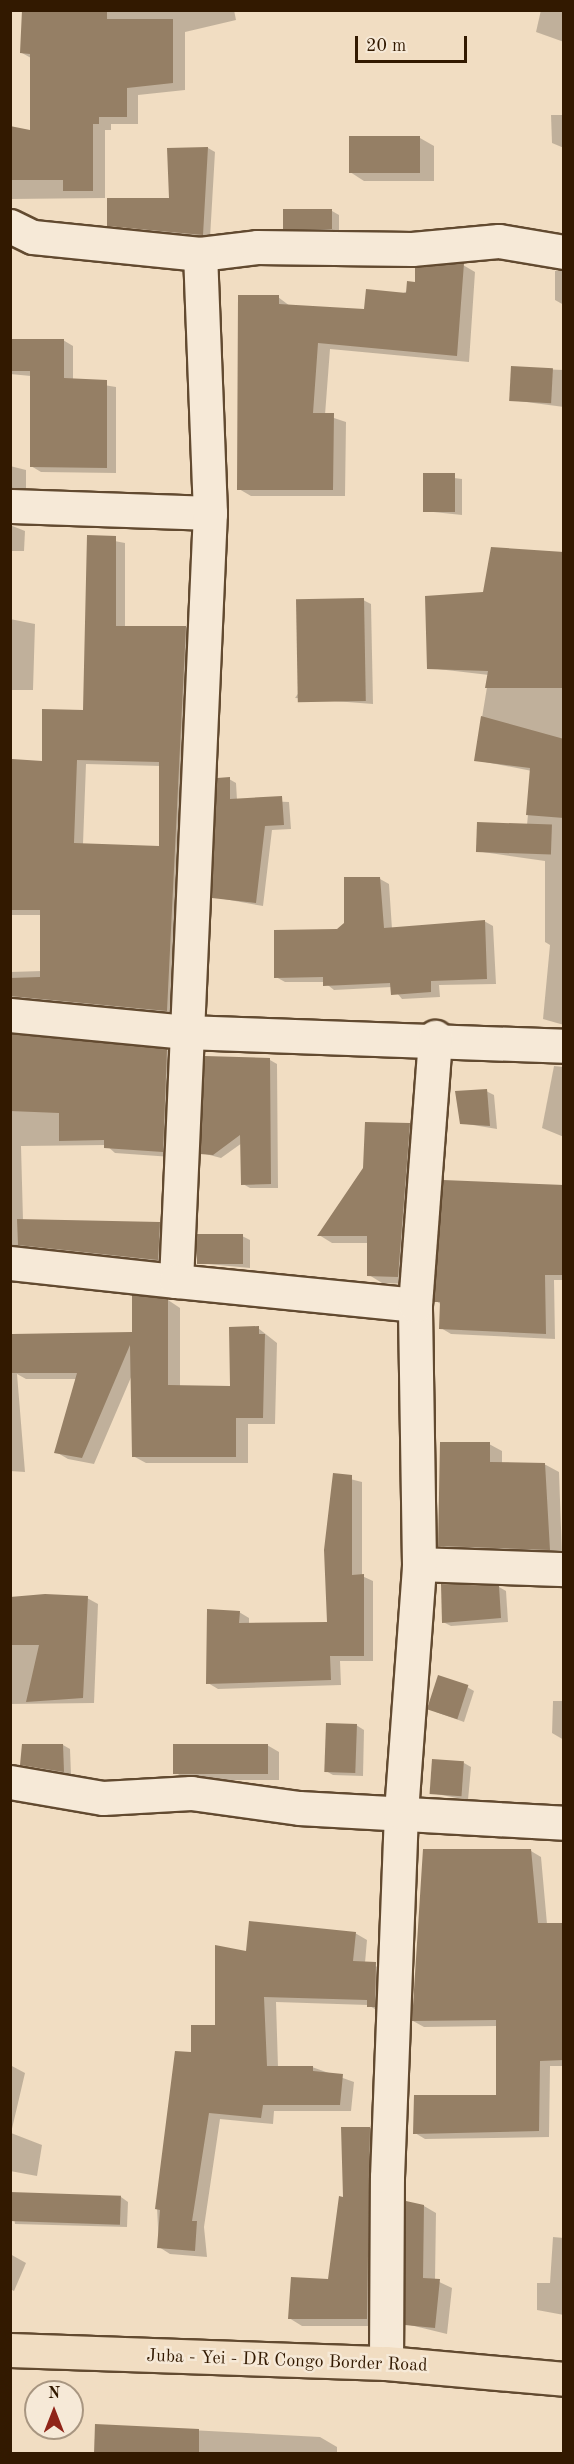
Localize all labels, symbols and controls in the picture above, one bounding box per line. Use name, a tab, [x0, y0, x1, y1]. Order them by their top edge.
scale bar	[358, 24, 470, 62]
text: 20 m	[366, 37, 406, 55]
street label: Juba - Yei - DR Congo Border Road	[146, 2345, 428, 2377]
north arrow	[24, 2380, 84, 2440]
text: N	[48, 2386, 60, 2402]

